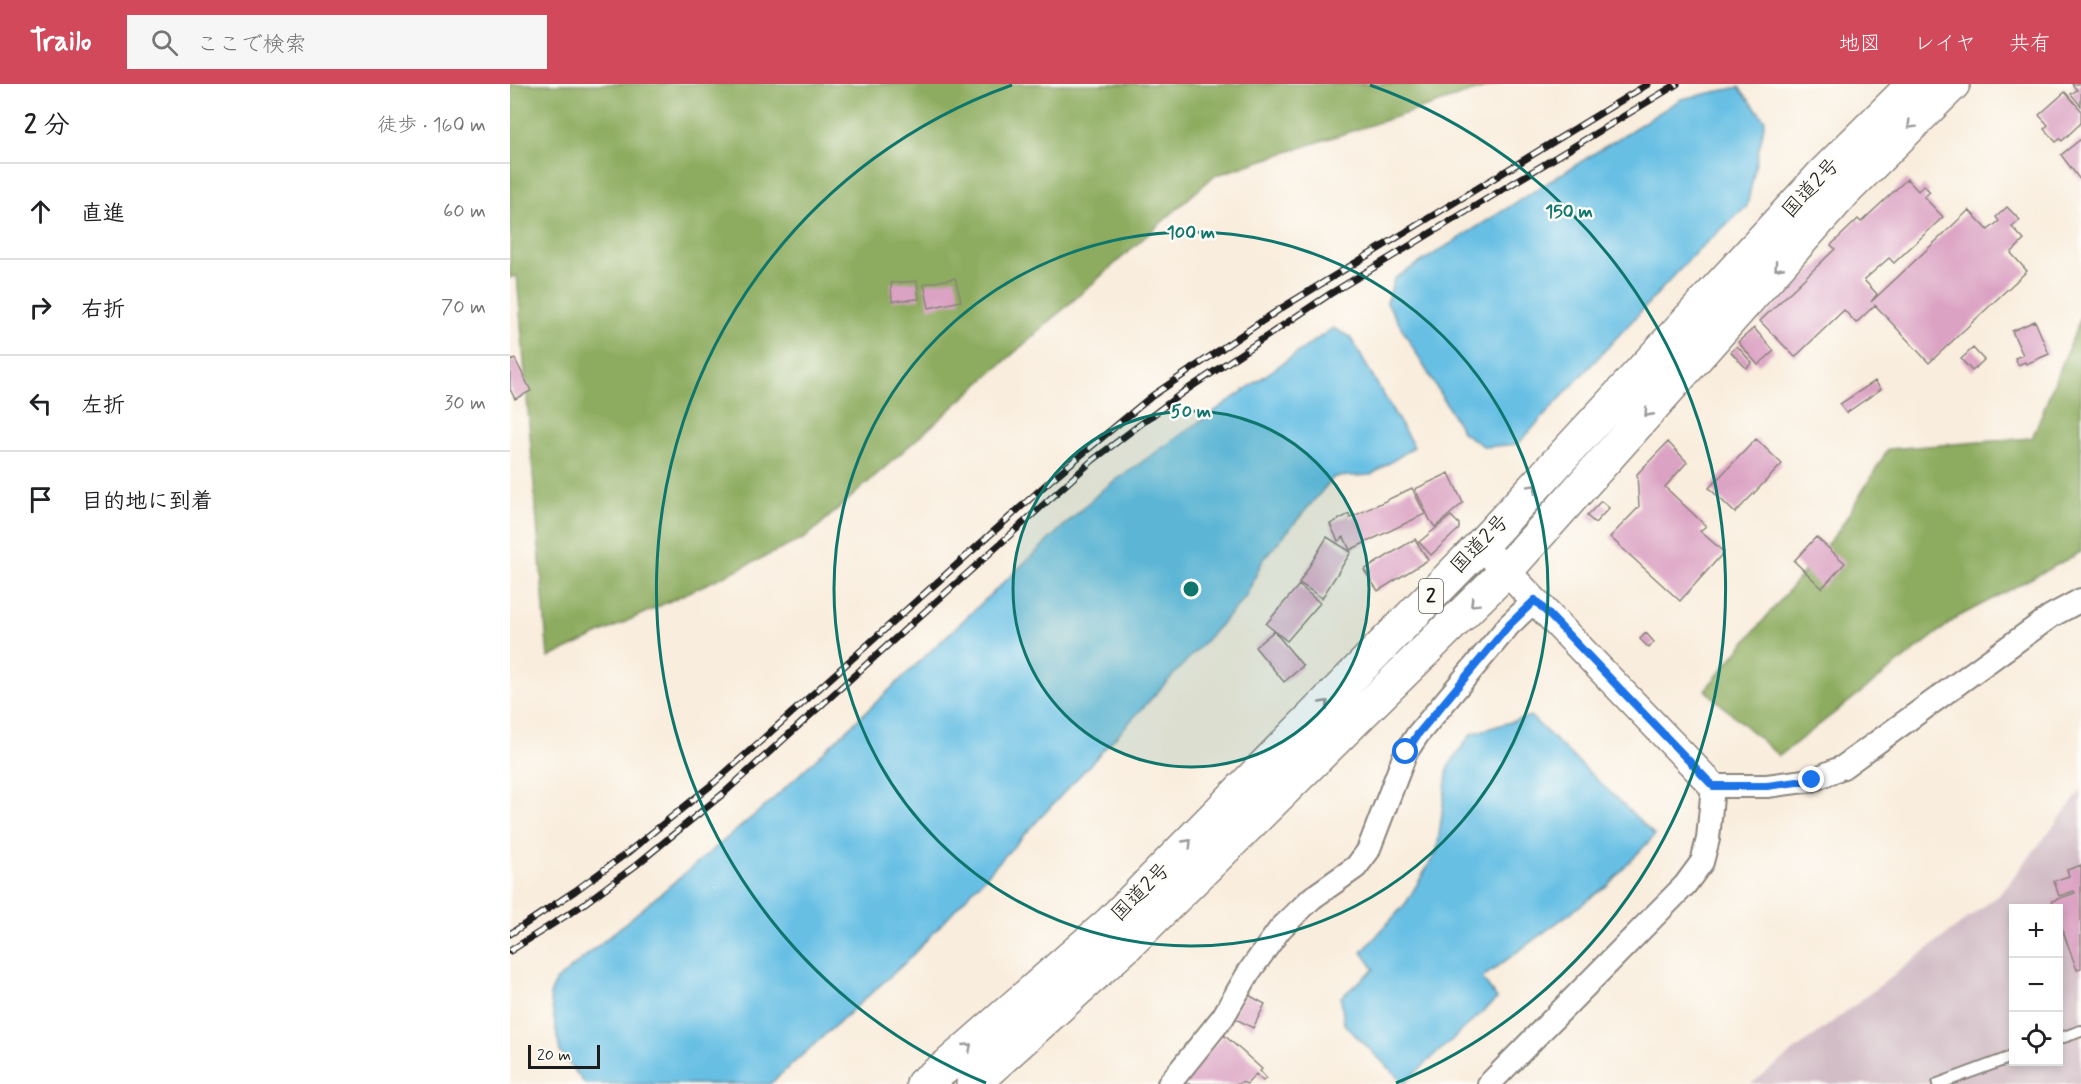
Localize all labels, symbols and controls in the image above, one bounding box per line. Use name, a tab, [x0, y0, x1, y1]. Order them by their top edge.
search box	[127, 15, 547, 69]
text: Trailo	[30, 24, 91, 61]
icon: search	[148, 26, 181, 59]
text: 地図	[1839, 30, 1881, 58]
text: レイヤ	[1914, 30, 1976, 58]
text: 共有	[2009, 30, 2051, 58]
text: ここで検索	[196, 31, 306, 59]
text: 2 分	[24, 109, 70, 143]
text: 徒歩 · 160 m	[377, 112, 486, 139]
one-way arrow	[1908, 118, 1919, 129]
street label: 国道2号	[1776, 152, 1846, 224]
icon: ahead	[24, 195, 57, 228]
text: 60 m	[443, 198, 486, 225]
text: 直進	[81, 200, 125, 228]
text: 150 m	[1545, 200, 1593, 224]
text: 100 m	[1167, 221, 1215, 245]
one-way arrow	[1774, 260, 1785, 271]
icon: right	[24, 291, 57, 324]
text: 70 m	[441, 294, 486, 321]
text: 右折	[81, 296, 125, 324]
icon: left	[24, 387, 57, 420]
text: 30 m	[444, 390, 486, 417]
text: 左折	[81, 392, 125, 420]
text: 50 m	[1171, 400, 1211, 424]
one-way arrow	[1644, 406, 1655, 417]
icon: arrive	[24, 483, 57, 516]
one-way arrow	[1526, 485, 1537, 495]
text: 目的地に到着	[81, 488, 213, 516]
street label: 国道2号	[1444, 508, 1516, 580]
centre of rings	[1181, 579, 1201, 599]
road number: 2	[1419, 579, 1443, 613]
one-way arrow	[1470, 596, 1481, 607]
one-way arrow	[1318, 701, 1329, 711]
route start	[1392, 738, 1418, 764]
route end	[1798, 766, 1824, 792]
one-way arrow	[1181, 840, 1192, 851]
street label: 国道2号	[1105, 856, 1177, 928]
map controls	[2009, 904, 2063, 1066]
button: +	[2009, 904, 2063, 958]
button: −	[2009, 958, 2063, 1012]
button: locate	[2009, 1012, 2063, 1066]
scale bar	[528, 1042, 600, 1070]
one-way arrow	[962, 1043, 972, 1054]
text: 20 m	[537, 1045, 571, 1066]

